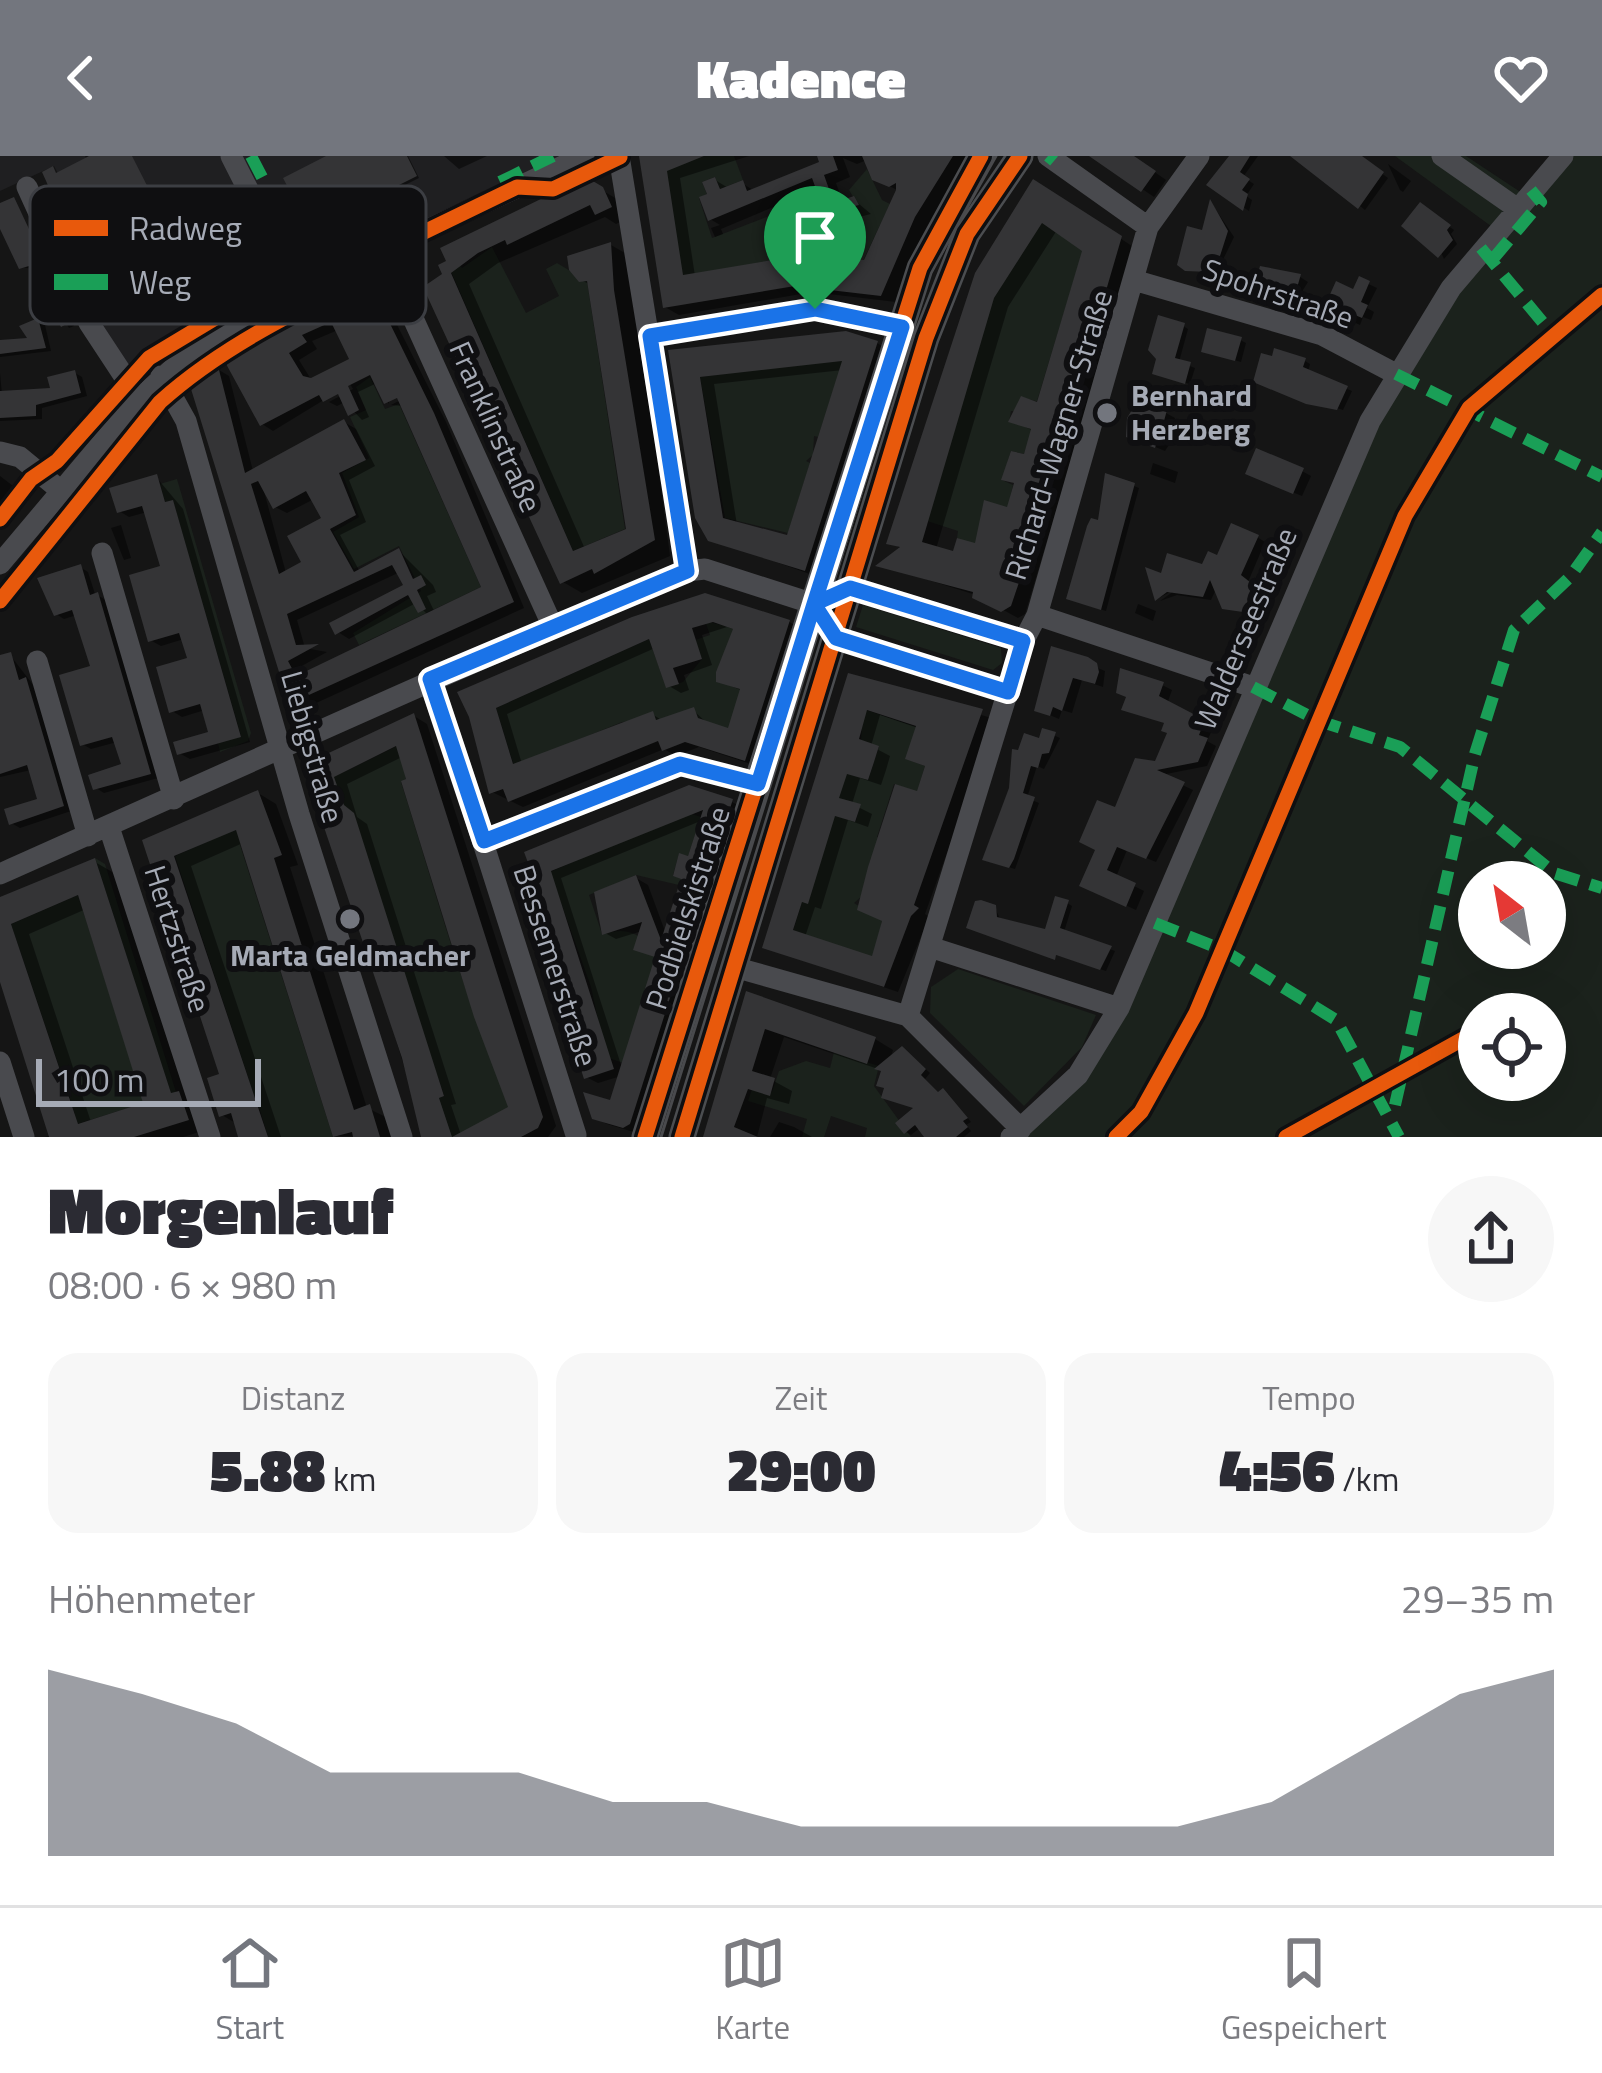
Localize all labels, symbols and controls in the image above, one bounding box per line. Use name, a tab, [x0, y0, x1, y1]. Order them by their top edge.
text: Kadence	[696, 37, 906, 119]
icon: back	[48, 45, 114, 111]
icon: heart	[1488, 45, 1554, 111]
legend	[30, 186, 426, 324]
pin	[764, 186, 866, 309]
text: Radweg	[129, 203, 242, 253]
icon: arrive	[782, 204, 848, 270]
street label: Spohrstraße	[1197, 246, 1360, 340]
text: Weg	[129, 257, 191, 307]
street label: Richard-Wagner-Straße	[992, 284, 1124, 585]
street label: Franklinstraße	[438, 334, 554, 520]
place label: Bernhard Herzberg	[1131, 372, 1252, 452]
marker: Bernhard Herzberg	[1094, 400, 1120, 426]
street label: Walderseestraße	[1182, 520, 1308, 737]
street label: Liebigstraße	[269, 665, 357, 828]
street label: Podbielskistraße	[633, 800, 742, 1015]
street label: Hertzstraße	[133, 859, 223, 1018]
street label: Bessemerstraße	[502, 859, 610, 1072]
north arrow	[1458, 861, 1566, 969]
map controls	[1458, 861, 1566, 1101]
marker: Marta Geldmacher	[337, 906, 363, 932]
place label: Marta Geldmacher	[230, 932, 470, 978]
button: locate	[1458, 993, 1566, 1101]
scale bar	[36, 1053, 261, 1106]
text: 100 m	[54, 1055, 144, 1105]
text: Morgenlauf	[48, 1159, 394, 1260]
button: share	[1428, 1176, 1554, 1302]
text: 08:00 · 6 × 980 m	[48, 1255, 337, 1314]
text: Distanz	[241, 1373, 345, 1423]
text: Zeit	[775, 1373, 827, 1423]
text: Tempo	[1262, 1373, 1356, 1423]
text: 5.88	[210, 1423, 326, 1514]
text: 29:00	[726, 1423, 876, 1514]
text: 4:56	[1219, 1423, 1335, 1514]
text: km	[326, 1454, 376, 1504]
text: /km	[1335, 1454, 1399, 1504]
text: Höhenmeter	[48, 1569, 255, 1628]
text: 29–35 m	[1401, 1569, 1554, 1628]
tab: Start	[215, 1930, 284, 2052]
tab: Karte	[715, 1930, 790, 2052]
tab: Gespeichert	[1221, 1930, 1386, 2052]

